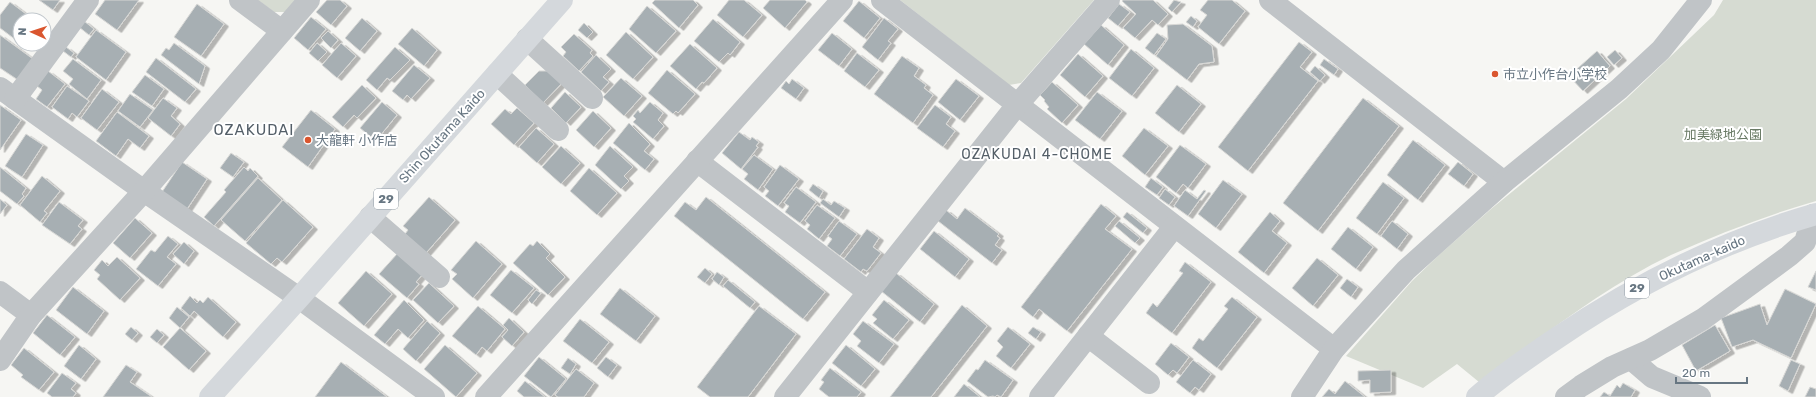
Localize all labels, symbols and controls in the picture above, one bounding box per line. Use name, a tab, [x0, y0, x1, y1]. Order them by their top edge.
north arrow	[12, 12, 52, 52]
text: N	[16, 27, 29, 36]
place label: 市立小作台小学校	[1503, 67, 1607, 82]
marker: 市立小作台小学校	[1490, 69, 1500, 79]
street label: Shin Okutama Kaido	[396, 86, 488, 186]
district label: OZAKUDAI	[214, 121, 294, 139]
park label: 加美緑地公園	[1684, 127, 1762, 142]
place label: 大龍軒 小作店	[316, 133, 397, 148]
marker: 大龍軒 小作店	[303, 135, 313, 145]
district label: OZAKUDAI 4-CHOME	[961, 146, 1113, 163]
road number: 29	[374, 189, 398, 209]
street label: Okutama-kaido	[1657, 232, 1747, 284]
road number: 29	[1625, 278, 1649, 298]
scale bar	[1676, 359, 1747, 385]
text: 20 m	[1682, 366, 1710, 380]

